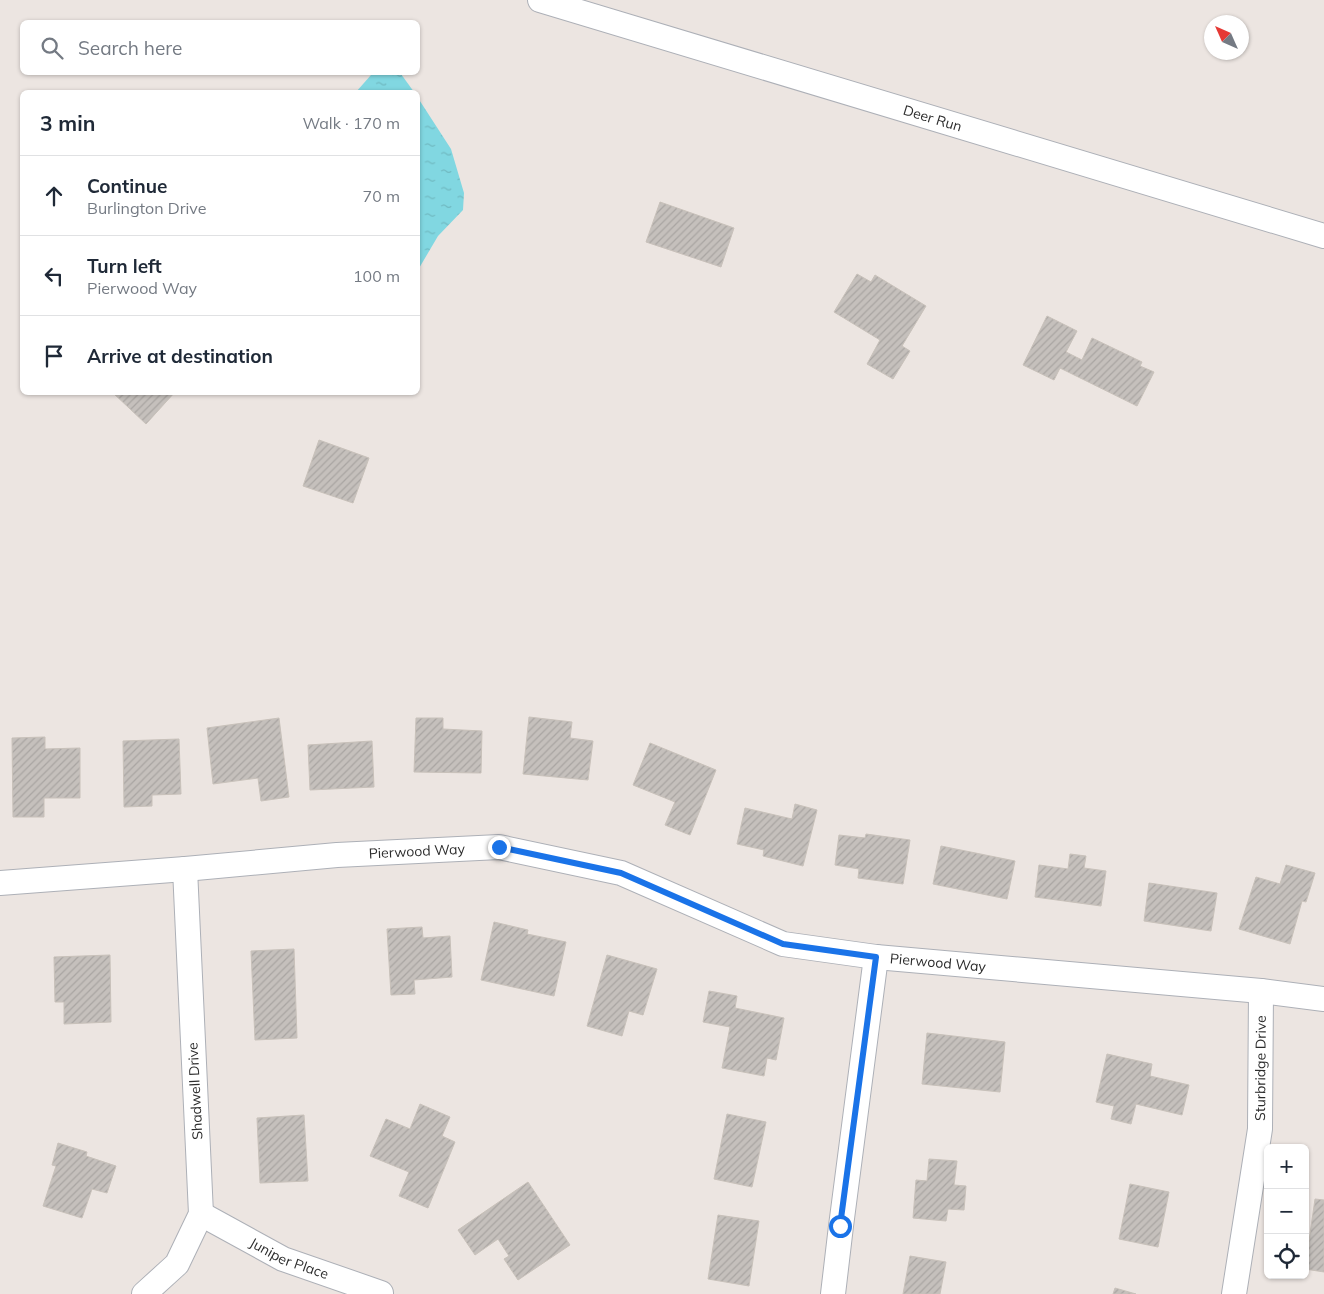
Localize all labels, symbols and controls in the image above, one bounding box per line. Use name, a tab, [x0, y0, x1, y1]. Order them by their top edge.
north arrow	[1204, 15, 1249, 60]
search box	[20, 20, 420, 75]
icon: search	[38, 34, 66, 62]
text: Search here	[78, 36, 182, 60]
street label: Deer Run	[901, 101, 964, 136]
text: 3 min	[40, 110, 95, 136]
text: Walk · 170 m	[302, 113, 400, 133]
text: Continue	[87, 174, 167, 198]
icon: ahead	[40, 182, 68, 210]
text: 70 m	[363, 186, 400, 206]
text: Burlington Drive	[87, 198, 206, 218]
text: Turn left	[87, 254, 162, 278]
icon: left	[40, 262, 68, 290]
text: 100 m	[353, 266, 400, 286]
text: Pierwood Way	[87, 278, 197, 298]
icon: arrive	[40, 342, 68, 370]
text: Arrive at destination	[87, 344, 273, 368]
route end	[488, 836, 511, 859]
street label: Pierwood Way	[368, 840, 466, 862]
street label: Pierwood Way	[889, 949, 987, 976]
street label: Sturbridge Drive	[1251, 1015, 1270, 1121]
street label: Shadwell Drive	[183, 1042, 207, 1140]
map controls	[1264, 1144, 1309, 1279]
button: +	[1264, 1144, 1309, 1189]
button: −	[1264, 1189, 1309, 1234]
route start	[829, 1215, 852, 1238]
street label: Juniper Place	[246, 1233, 331, 1283]
button: locate	[1264, 1234, 1309, 1279]

